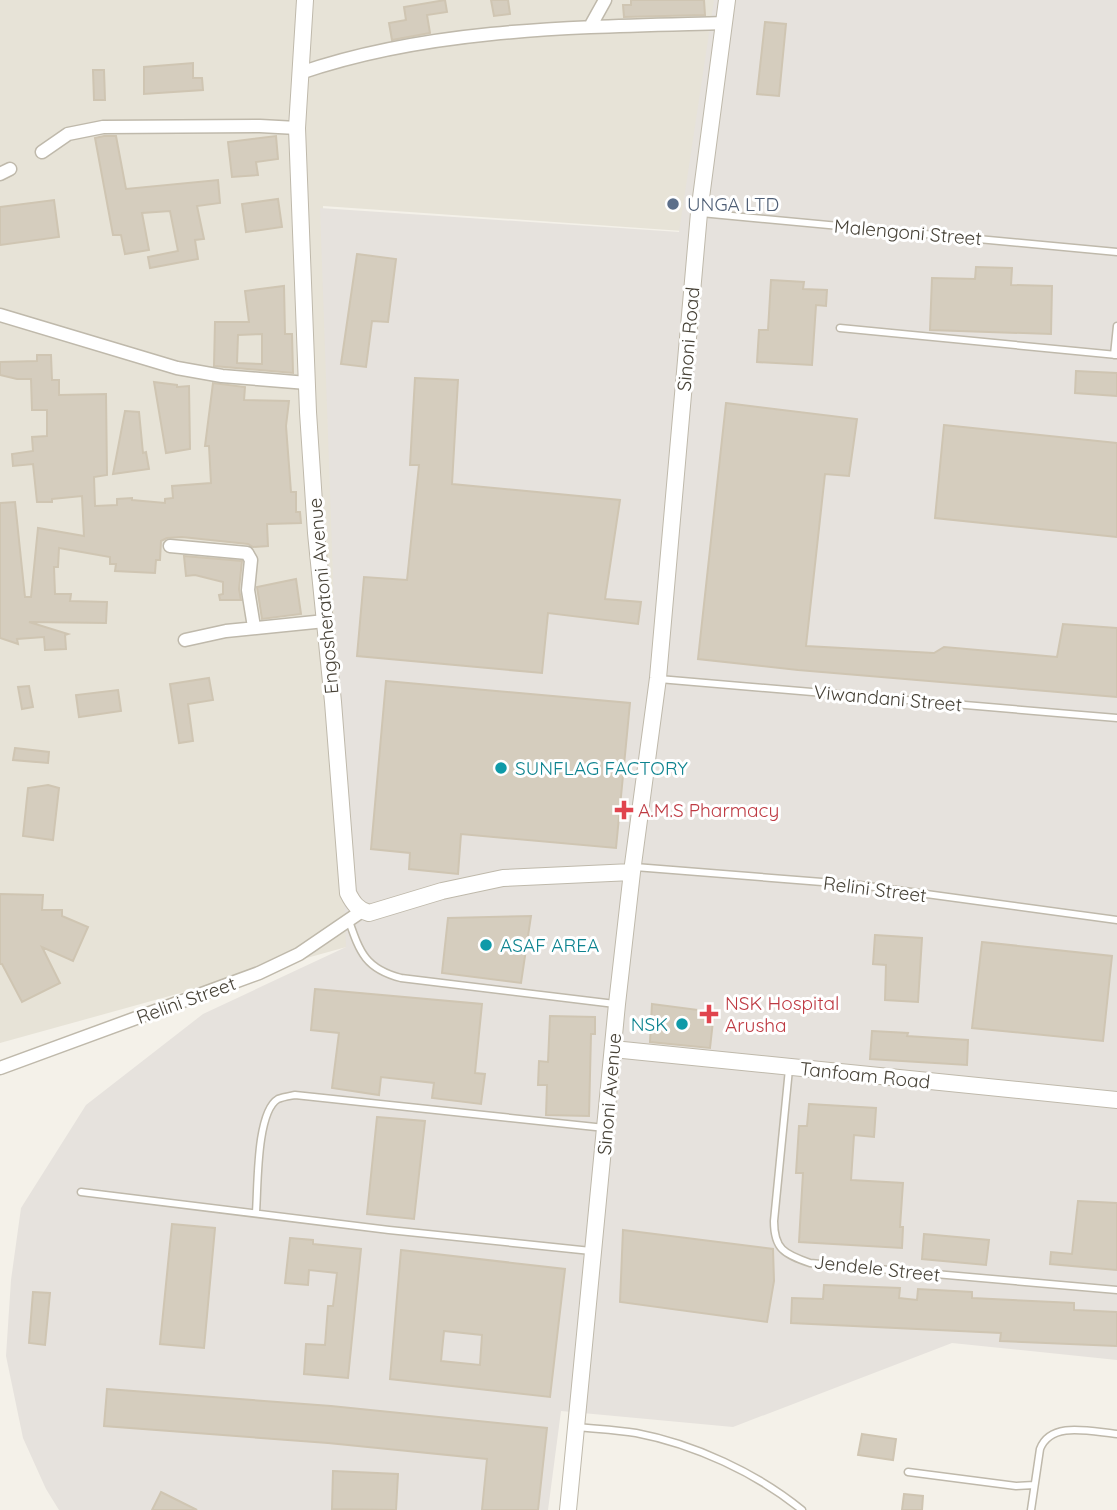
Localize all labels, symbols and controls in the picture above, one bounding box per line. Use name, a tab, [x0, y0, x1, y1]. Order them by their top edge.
place label: UNGA LTD	[687, 192, 779, 216]
marker: UNGA LTD	[665, 196, 681, 212]
street label: Malengoni Street	[833, 214, 983, 250]
street label: Sinoni Road	[671, 286, 705, 392]
street label: Engosheratoni Avenue	[302, 497, 344, 695]
street label: Viwandani Street	[813, 680, 963, 716]
place label: SUNFLAG FACTORY	[515, 756, 688, 780]
marker: SUNFLAG FACTORY	[493, 760, 509, 776]
place label: A.M.S Pharmacy	[638, 798, 779, 822]
marker: A.M.S Pharmacy	[616, 802, 632, 818]
street label: Relini Street	[822, 871, 928, 907]
place label: ASAF AREA	[500, 933, 599, 957]
marker: ASAF AREA	[478, 937, 494, 953]
street label: Relini Street	[133, 971, 239, 1029]
place label: NSK Hospital Arusha	[725, 991, 840, 1037]
marker: NSK Hospital Arusha	[699, 1004, 719, 1024]
place label: NSK	[631, 1012, 668, 1036]
marker: NSK	[674, 1016, 690, 1032]
street label: Sinoni Avenue	[592, 1032, 626, 1156]
street label: Tanfoam Road	[799, 1056, 931, 1094]
street label: Jendele Street	[813, 1249, 941, 1287]

